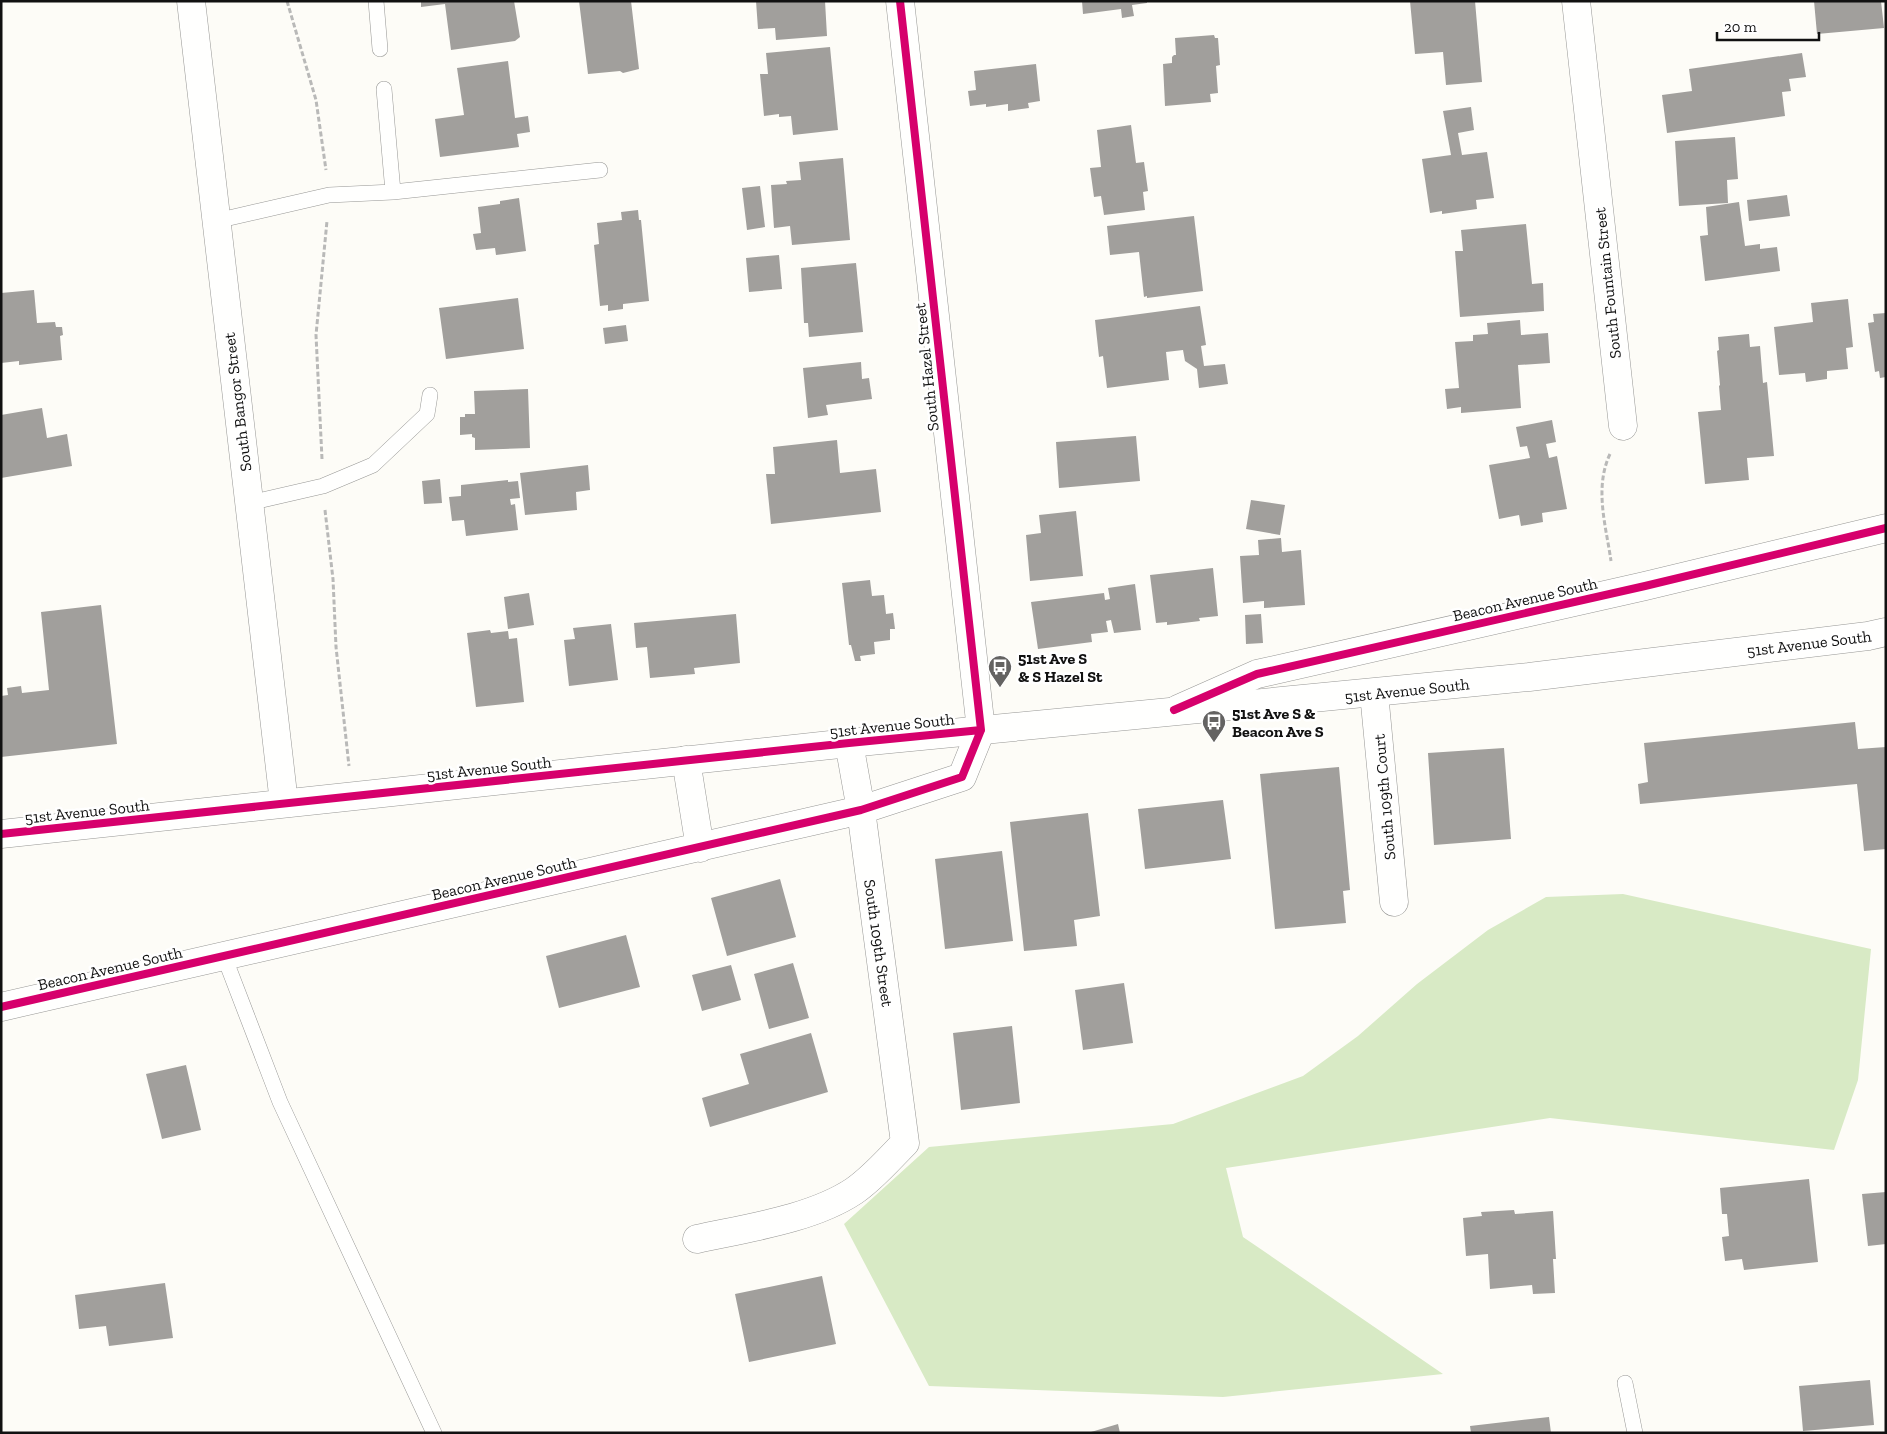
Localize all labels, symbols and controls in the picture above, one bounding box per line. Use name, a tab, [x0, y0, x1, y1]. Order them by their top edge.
scale bar	[1717, 10, 1820, 42]
text: 20 m	[1724, 18, 1757, 36]
street label: South Fountain Street	[1590, 206, 1625, 360]
street label: South Hazel Street	[910, 302, 943, 432]
street label: South Bangor Street	[220, 331, 255, 473]
street label: Beacon Avenue South	[1451, 574, 1599, 625]
street label: 51st Avenue South	[1746, 626, 1872, 661]
place label: 51st Ave S & S Hazel St	[1018, 649, 1103, 686]
bus stop icon: 51st Ave S & S Hazel St	[987, 654, 1013, 688]
street label: 51st Avenue South	[1344, 674, 1470, 706]
place label: 51st Ave S & Beacon Ave S	[1232, 704, 1324, 741]
street label: 51st Avenue South	[829, 709, 955, 741]
bus stop icon: 51st Ave S & Beacon Ave S	[1201, 709, 1227, 743]
street label: South 109th Court	[1370, 733, 1399, 861]
street label: 51st Avenue South	[426, 752, 552, 784]
street label: 51st Avenue South	[24, 795, 150, 827]
street label: Beacon Avenue South	[430, 853, 578, 904]
street label: South 109th Street	[860, 878, 897, 1008]
street label: Beacon Avenue South	[36, 943, 184, 994]

